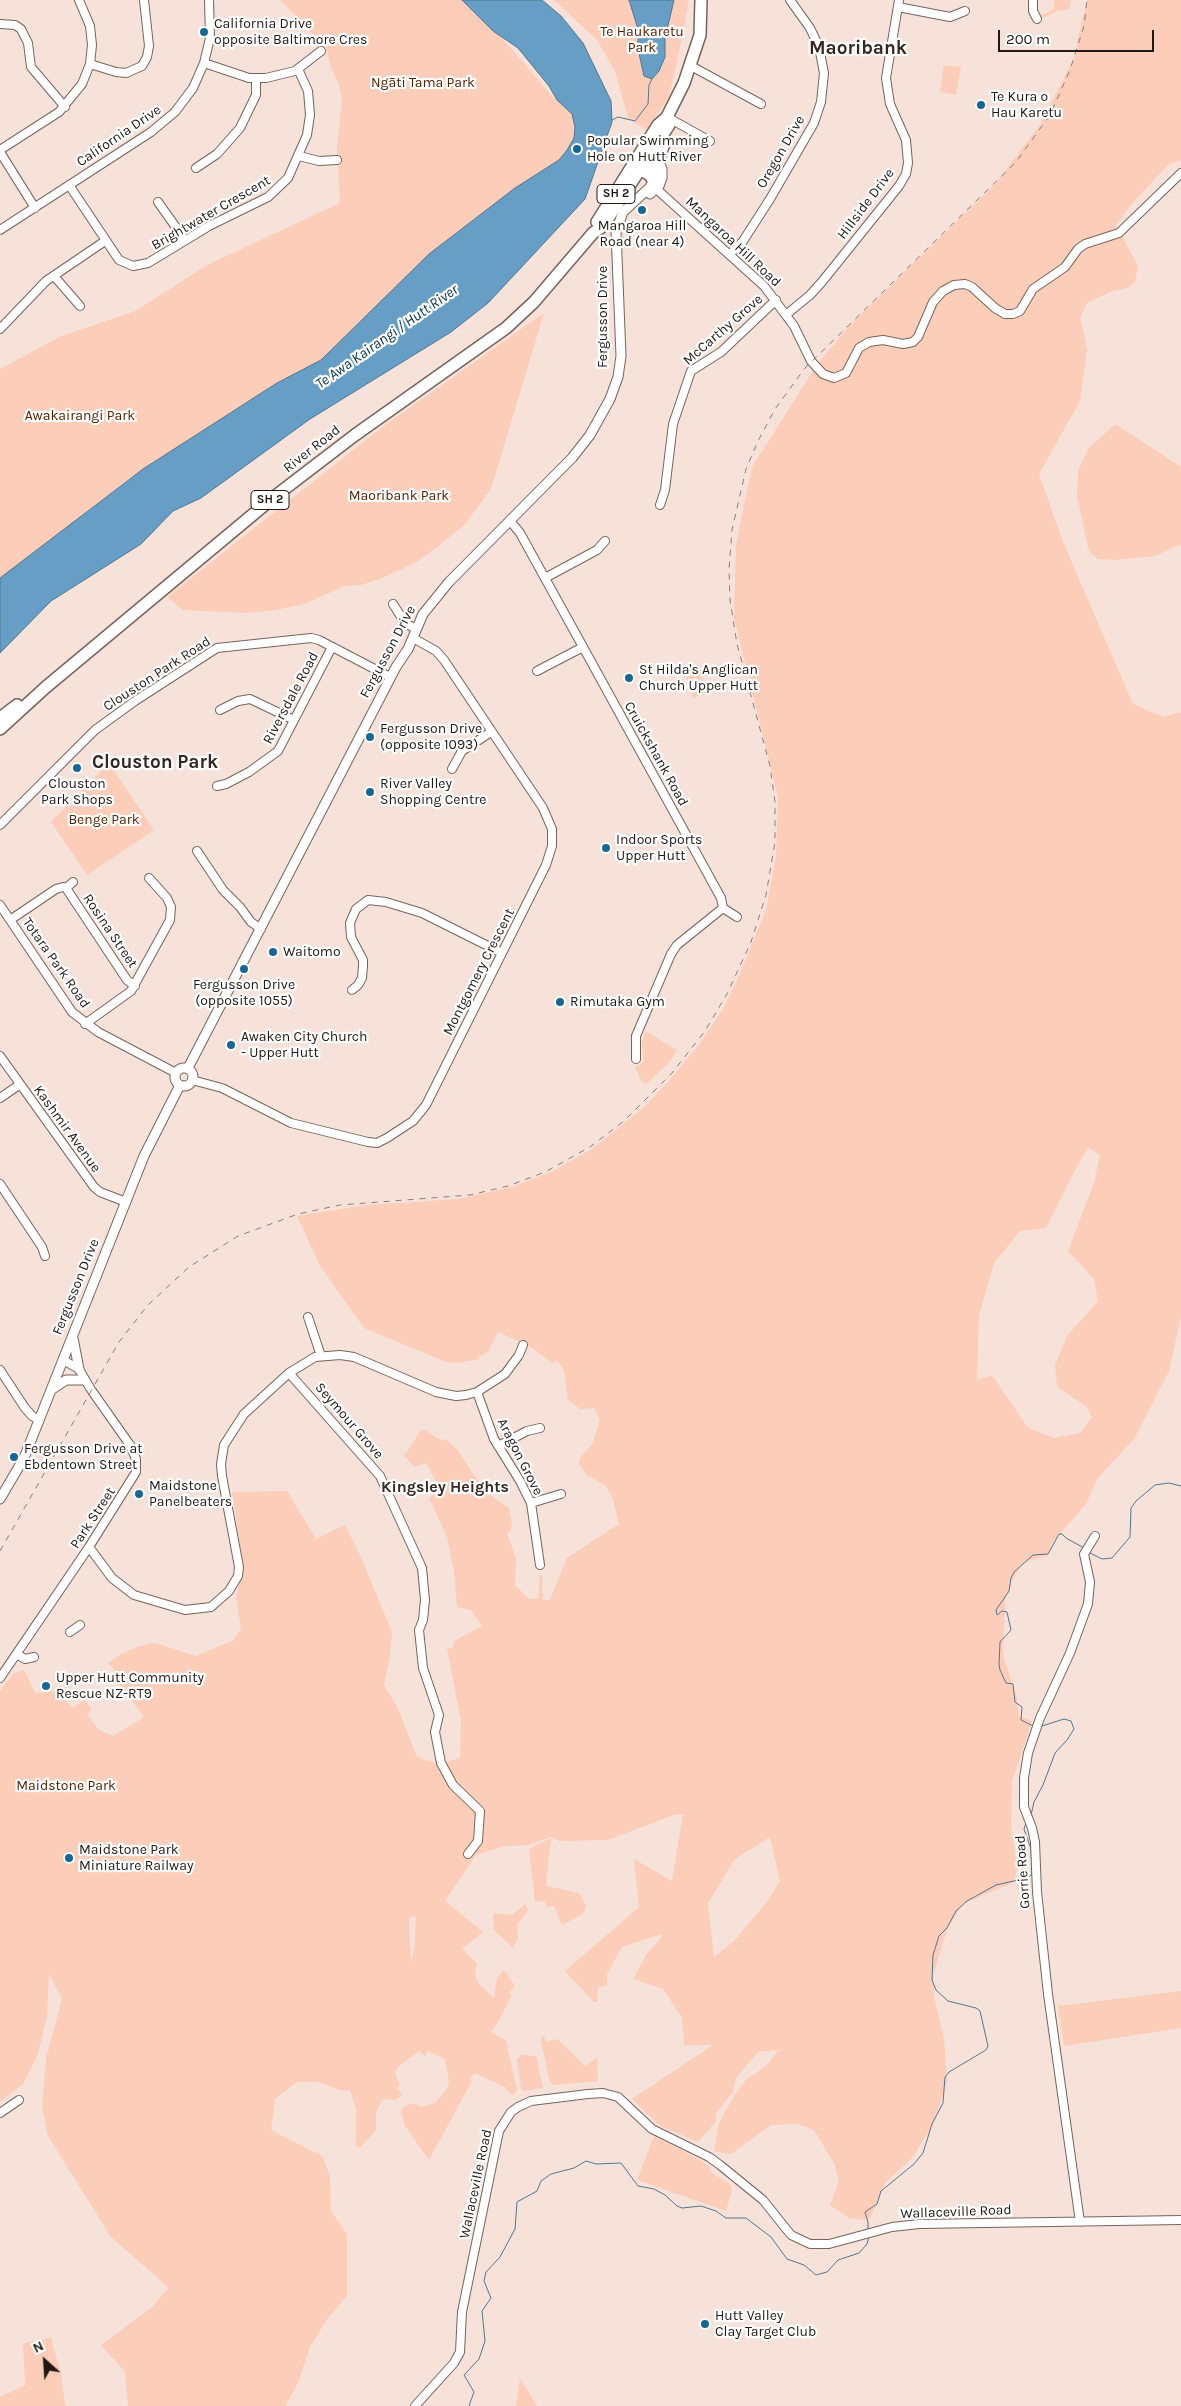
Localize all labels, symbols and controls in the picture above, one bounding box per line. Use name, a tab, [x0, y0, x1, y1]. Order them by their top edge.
place label: California Drive opposite Baltimore Cres	[214, 16, 367, 48]
scale bar	[1001, 20, 1157, 52]
park label: Te Haukaretu Park	[600, 24, 684, 56]
marker: California Drive opposite Baltimore Cres	[198, 26, 210, 38]
text: 200 m	[1006, 30, 1050, 48]
district label: Maoribank	[809, 38, 907, 60]
park label: Ngāti Tama Park	[371, 75, 475, 91]
place label: Te Kura o Hau Karetu	[991, 89, 1062, 121]
marker: Te Kura o Hau Karetu	[975, 99, 987, 111]
street label: California Drive	[74, 102, 164, 170]
street label: Oregon Drive	[753, 113, 809, 191]
place label: Popular Swimming Hole on Hutt River	[587, 133, 709, 166]
marker: Popular Swimming Hole on Hutt River	[571, 143, 583, 155]
street label: Hillside Drive	[834, 165, 898, 243]
street label: Brightwater Crescent	[149, 172, 273, 254]
road number: SH 2	[597, 184, 635, 203]
street label: Mangaroa Hill Road	[682, 193, 784, 291]
marker: Mangaroa Hill Road (near 4)	[636, 204, 648, 216]
place label: Mangaroa Hill Road (near 4)	[598, 218, 686, 250]
street label: Fergusson Drive	[595, 266, 611, 368]
water label: Te Awa Kairangi / Hutt River	[312, 281, 462, 393]
street label: McCarthy Grove	[680, 291, 766, 369]
park label: Awakairangi Park	[25, 408, 135, 424]
street label: River Road	[280, 422, 344, 476]
park label: Maoribank Park	[349, 488, 449, 504]
road number: SH 2	[251, 490, 289, 510]
street label: Fergusson Drive	[357, 603, 419, 701]
street label: Clouston Park Road	[100, 633, 214, 715]
street label: Riversdale Road	[260, 649, 322, 747]
place label: St Hilda's Anglican Church Upper Hutt	[639, 662, 758, 694]
marker: St Hilda's Anglican Church Upper Hutt	[623, 672, 635, 684]
street label: Cruickshank Road	[620, 699, 692, 809]
place label: Fergusson Drive (opposite 1093)	[380, 721, 482, 754]
marker: Fergusson Drive (opposite 1093)	[364, 731, 376, 743]
district label: Clouston Park	[92, 752, 218, 774]
marker: Clouston Park Shops	[71, 762, 83, 774]
place label: Clouston Park Shops	[41, 776, 113, 809]
place label: River Valley Shopping Centre	[380, 776, 487, 809]
marker: River Valley Shopping Centre	[364, 786, 376, 798]
park label: Benge Park	[68, 812, 140, 828]
place label: Indoor Sports Upper Hutt	[616, 832, 702, 864]
marker: Indoor Sports Upper Hutt	[600, 842, 612, 854]
street label: Rosina Street	[79, 891, 141, 971]
street label: Montgomery Crescent	[440, 906, 518, 1038]
street label: Totara Park Road	[19, 915, 93, 1011]
place label: Waitomo	[283, 944, 341, 960]
marker: Waitomo	[267, 946, 279, 958]
marker: Fergusson Drive (opposite 1055)	[238, 963, 250, 975]
place label: Fergusson Drive (opposite 1055)	[193, 977, 295, 1010]
place label: Rimutaka Gym	[570, 994, 665, 1010]
marker: Rimutaka Gym	[554, 996, 566, 1008]
place label: Awaken City Church - Upper Hutt	[241, 1029, 368, 1062]
marker: Awaken City Church - Upper Hutt	[225, 1039, 237, 1051]
street label: Kashmir Avenue	[30, 1082, 104, 1176]
street label: Fergusson Drive	[49, 1236, 103, 1338]
street label: Seymour Grove	[311, 1379, 387, 1463]
street label: Aragon Grove	[493, 1416, 547, 1498]
place label: Fergusson Drive at Ebdentown Street	[24, 1441, 142, 1474]
marker: Fergusson Drive at Ebdentown Street	[8, 1451, 20, 1463]
district label: Kingsley Heights	[381, 1477, 509, 1497]
place label: Maidstone Panelbeaters	[149, 1478, 232, 1510]
street label: Park Street	[67, 1484, 119, 1552]
marker: Maidstone Panelbeaters	[133, 1488, 145, 1500]
place label: Upper Hutt Community Rescue NZ-RT9	[56, 1670, 204, 1702]
marker: Upper Hutt Community Rescue NZ-RT9	[40, 1680, 52, 1692]
park label: Maidstone Park	[16, 1778, 116, 1794]
street label: Gorrie Road	[1012, 1835, 1034, 1909]
place label: Maidstone Park Miniature Railway	[79, 1842, 193, 1874]
marker: Maidstone Park Miniature Railway	[63, 1852, 75, 1864]
street label: Wallaceville Road	[456, 2128, 496, 2240]
street label: Wallaceville Road	[900, 2202, 1012, 2222]
place label: Hutt Valley Clay Target Club	[715, 2308, 816, 2340]
marker: Hutt Valley Clay Target Club	[699, 2318, 711, 2330]
north arrow	[20, 2336, 70, 2386]
text: N	[30, 2337, 46, 2357]

